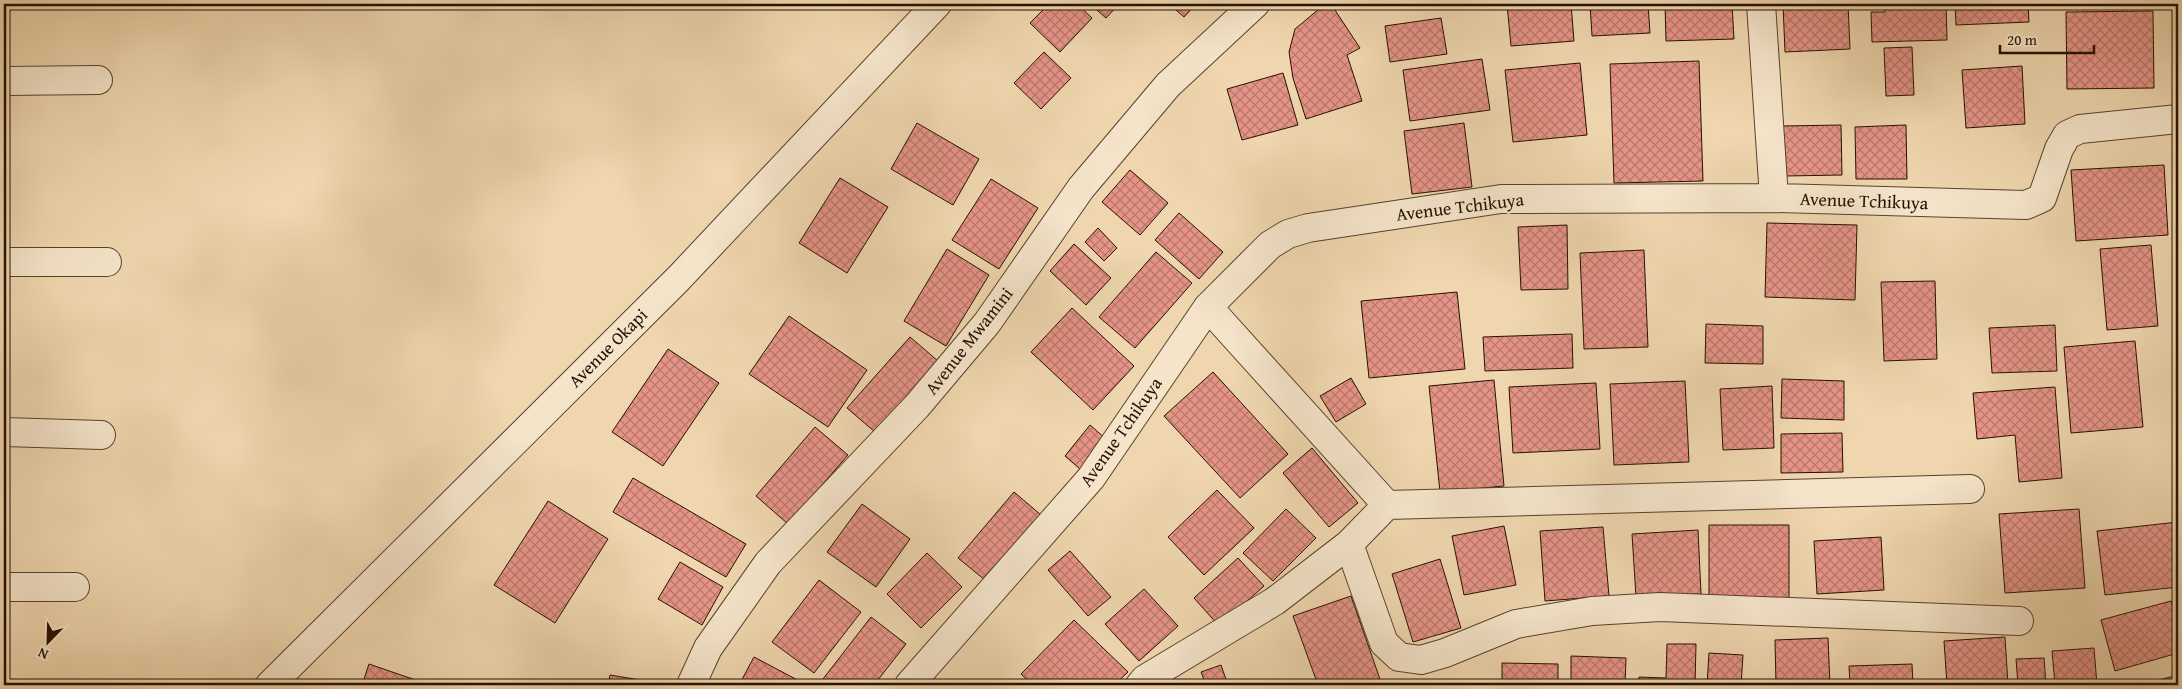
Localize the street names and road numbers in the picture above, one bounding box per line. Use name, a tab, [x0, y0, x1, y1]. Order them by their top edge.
street label: Avenue Tchikuya	[1395, 185, 1526, 228]
street label: Avenue Tchikuya	[1799, 185, 1929, 216]
street label: Avenue Mwamini	[918, 281, 1019, 400]
street label: Avenue Okapi	[562, 302, 653, 393]
street label: Avenue Tchikuya	[1073, 371, 1169, 492]

